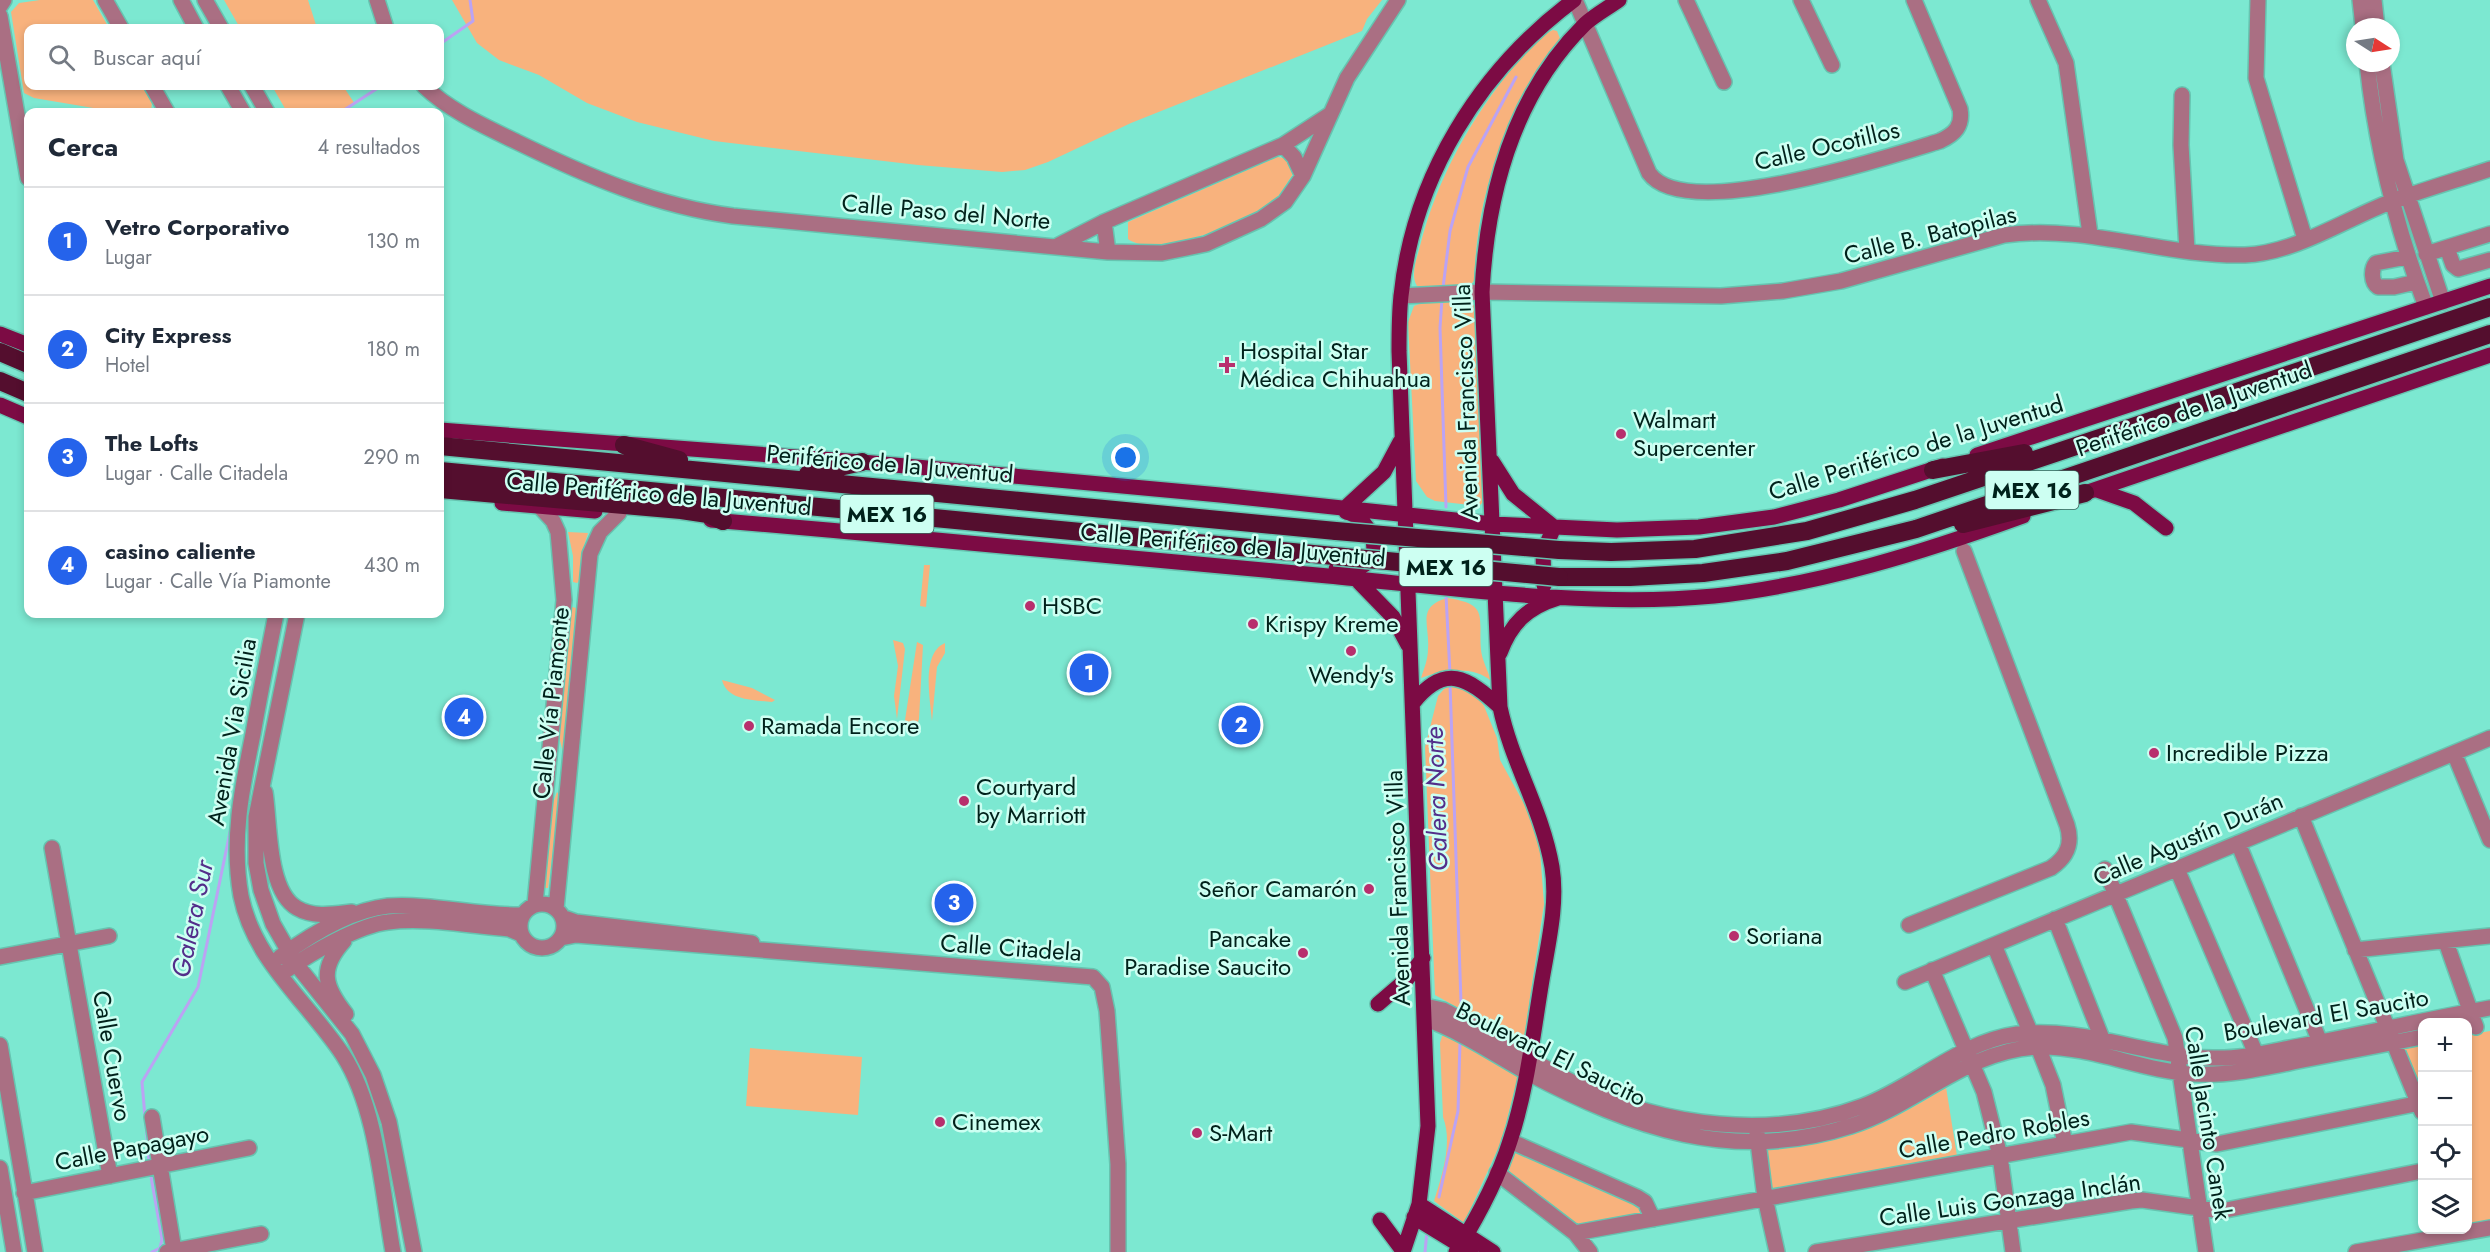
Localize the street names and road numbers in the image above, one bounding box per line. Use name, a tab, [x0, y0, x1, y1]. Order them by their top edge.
street label: Calle Ocotillos	[1751, 112, 1903, 179]
street label: Calle Paso del Norte	[840, 185, 1052, 238]
street label: Calle B. Batopilas	[1840, 196, 2020, 273]
street label: Avenida Francisco Villa	[1444, 283, 1487, 521]
street label: Periférico de la Juventud	[2071, 352, 2317, 465]
street label: Calle Periférico de la Juventud	[1764, 386, 2067, 509]
street label: Periférico de la Juventud	[765, 435, 1015, 492]
street label: Calle Periférico de la Juventud	[505, 463, 813, 524]
road number: MEX 16	[1986, 471, 2078, 509]
road number: MEX 16	[840, 495, 934, 533]
street label: Calle Periférico de la Juventud	[1079, 514, 1387, 575]
road number: MEX 16	[1400, 548, 1492, 586]
street label: Calle Vía Piamonte	[523, 605, 578, 801]
street label: Avenida Via Sicilia	[198, 635, 265, 828]
street label: Avenida Francisco Villa	[1376, 769, 1419, 1007]
street label: Calle Agustín Durán	[2087, 783, 2288, 894]
street label: Calle Citadela	[939, 925, 1083, 970]
street label: Boulevard El Saucito	[2221, 979, 2431, 1050]
street label: Calle Cuervo	[84, 988, 141, 1124]
street label: Boulevard El Saucito	[1450, 992, 1652, 1115]
street label: Calle Jacinto Canek	[2176, 1023, 2241, 1223]
street label: Calle Pedro Robles	[1896, 1100, 2092, 1168]
street label: Calle Papagayo	[52, 1115, 212, 1180]
street label: Calle Luis Gonzaga Inclán	[1877, 1164, 2143, 1235]

